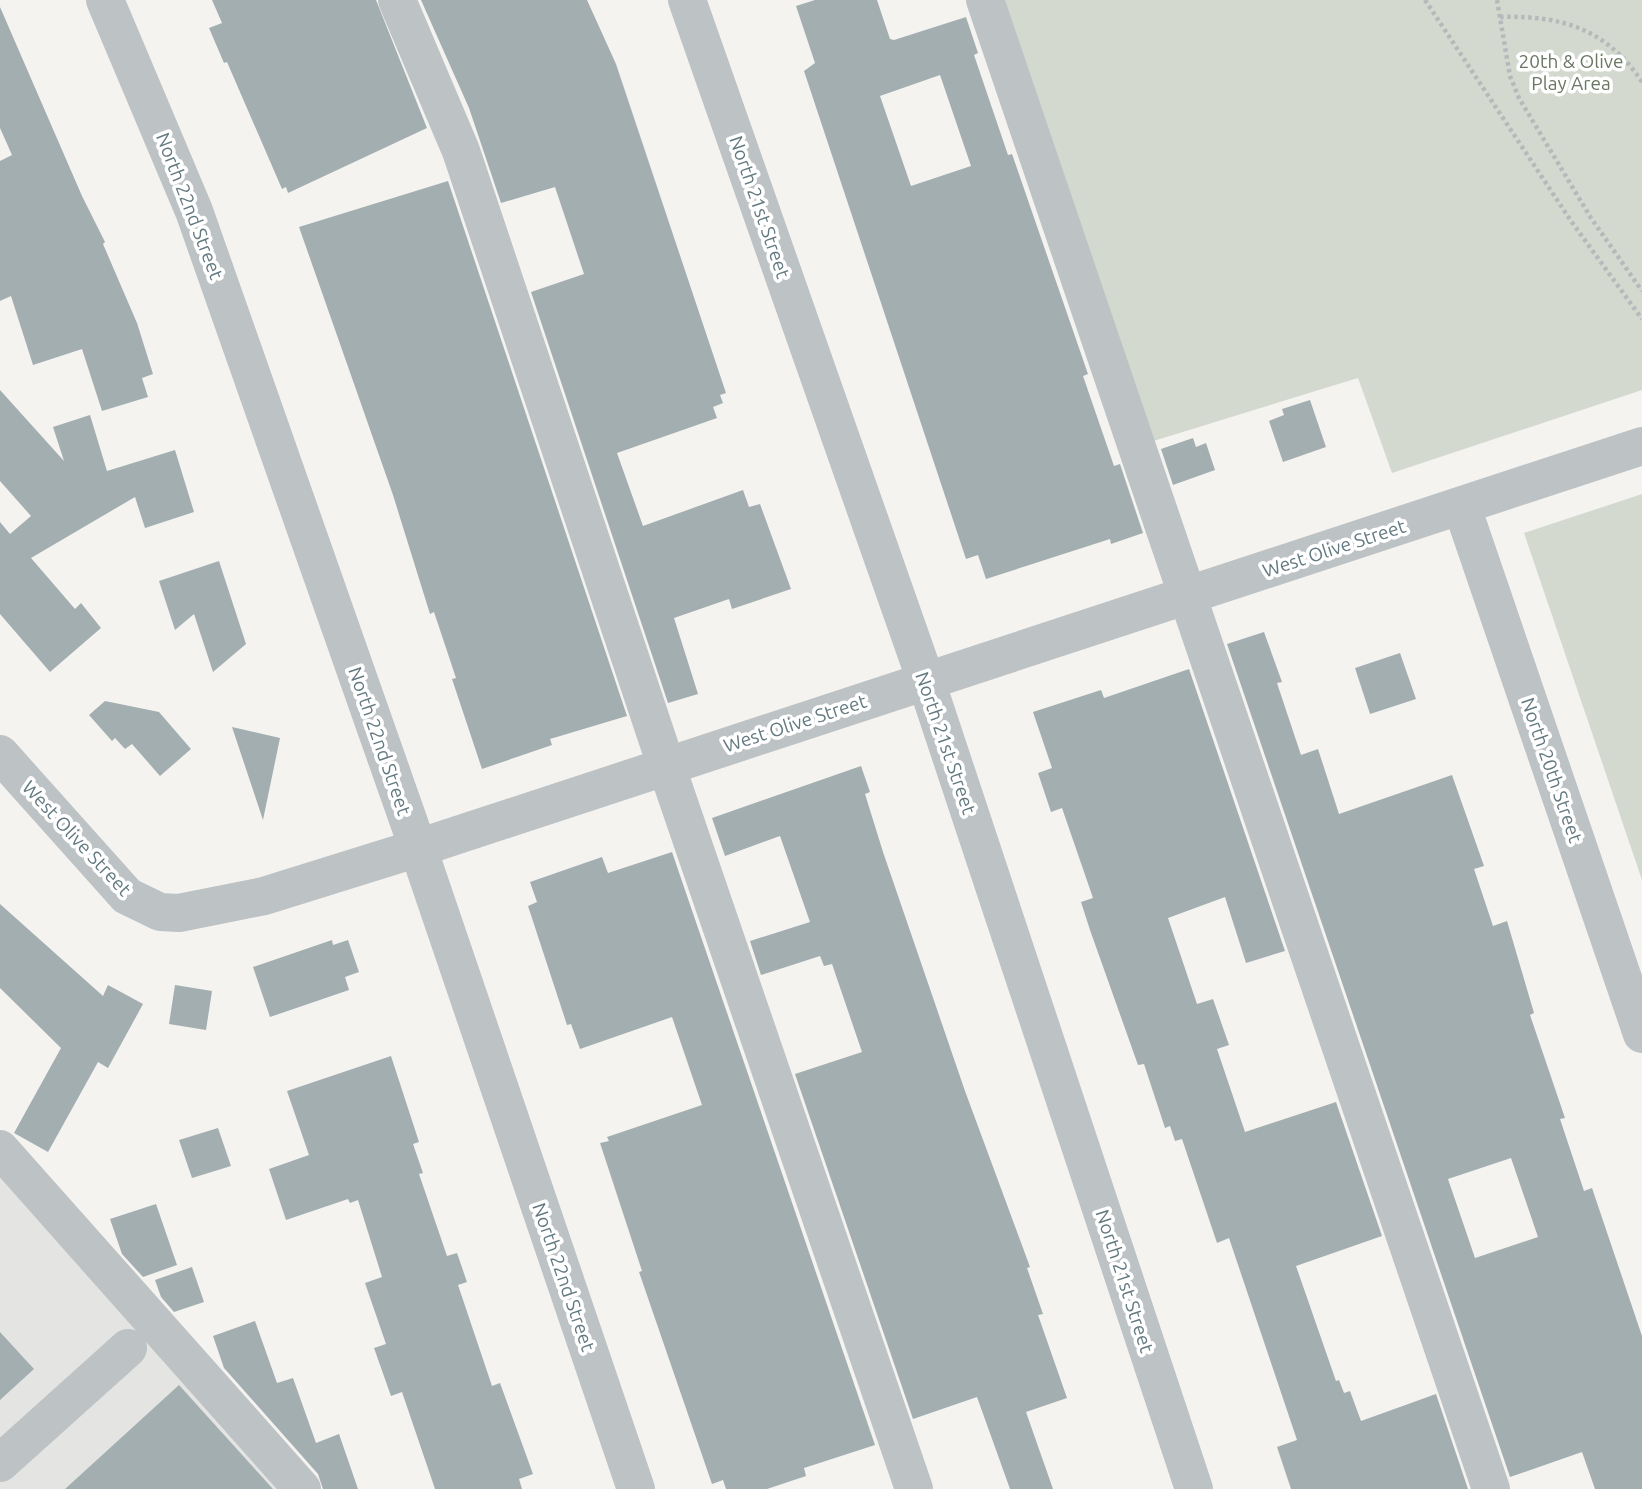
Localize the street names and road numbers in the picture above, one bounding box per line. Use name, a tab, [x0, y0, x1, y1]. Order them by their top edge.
street label: North 22nd Street	[152, 130, 228, 283]
street label: North 21st Street	[725, 133, 795, 282]
street label: West Olive Street	[1260, 514, 1409, 582]
street label: North 22nd Street	[344, 664, 416, 819]
street label: North 21st Street	[911, 669, 981, 818]
street label: West Olive Street	[721, 689, 870, 757]
street label: North 20th Street	[1517, 695, 1587, 846]
street label: West Olive Street	[18, 776, 136, 900]
street label: North 22nd Street	[528, 1200, 600, 1355]
street label: North 21st Street	[1092, 1207, 1159, 1356]

